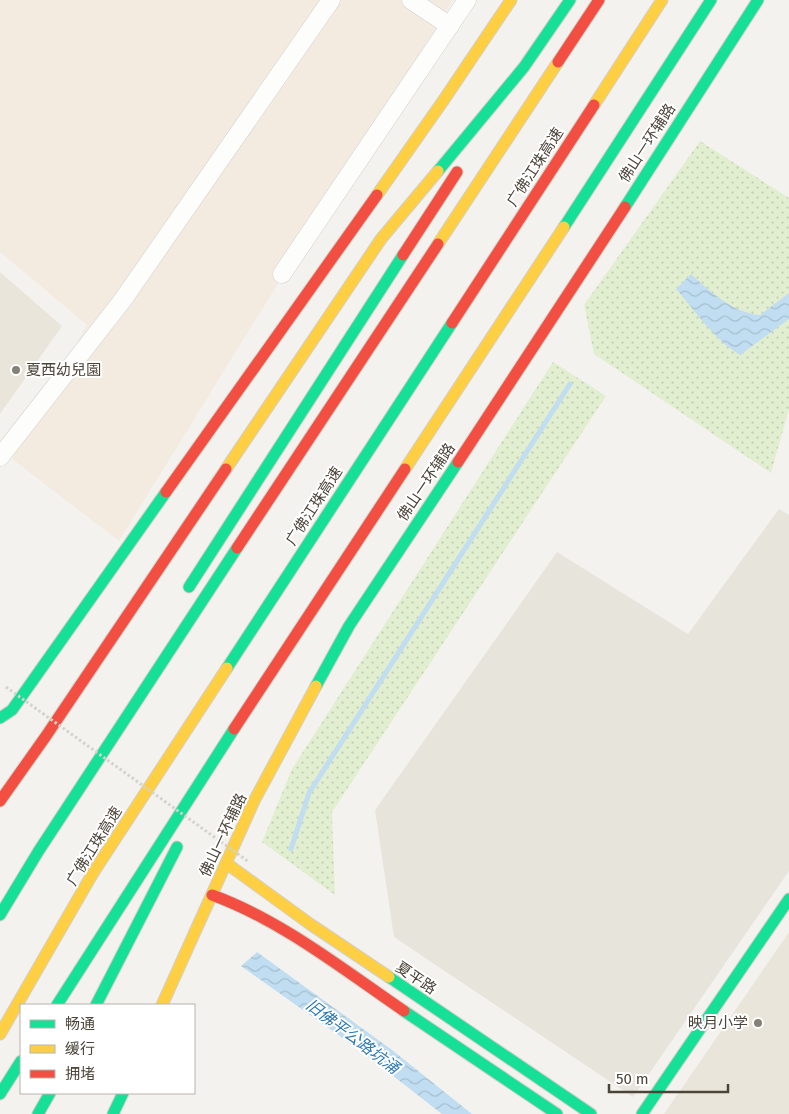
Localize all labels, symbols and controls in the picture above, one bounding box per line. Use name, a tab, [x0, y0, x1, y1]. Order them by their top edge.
street label: 佛山一环辅路	[615, 100, 679, 186]
street label: 广佛江珠高速	[503, 124, 567, 210]
place label: 夏西幼兒園	[26, 361, 101, 379]
marker: 夏西幼兒園	[10, 364, 22, 376]
street label: 佛山一环辅路	[393, 440, 459, 524]
street label: 广佛江珠高速	[282, 463, 346, 549]
street label: 佛山一环辅路	[196, 790, 250, 880]
street label: 广佛江珠高速	[63, 803, 125, 889]
street label: 夏平路	[392, 958, 440, 998]
water label: 旧佛平公路坑涌	[302, 995, 405, 1079]
legend	[20, 1004, 195, 1094]
place label: 映月小学	[688, 1014, 748, 1032]
text: 畅通	[65, 1015, 95, 1033]
marker: 映月小学	[752, 1017, 764, 1029]
text: 缓行	[65, 1040, 95, 1058]
scale bar	[609, 1062, 728, 1094]
text: 拥堵	[65, 1065, 95, 1083]
text: 50 m	[616, 1070, 649, 1088]

